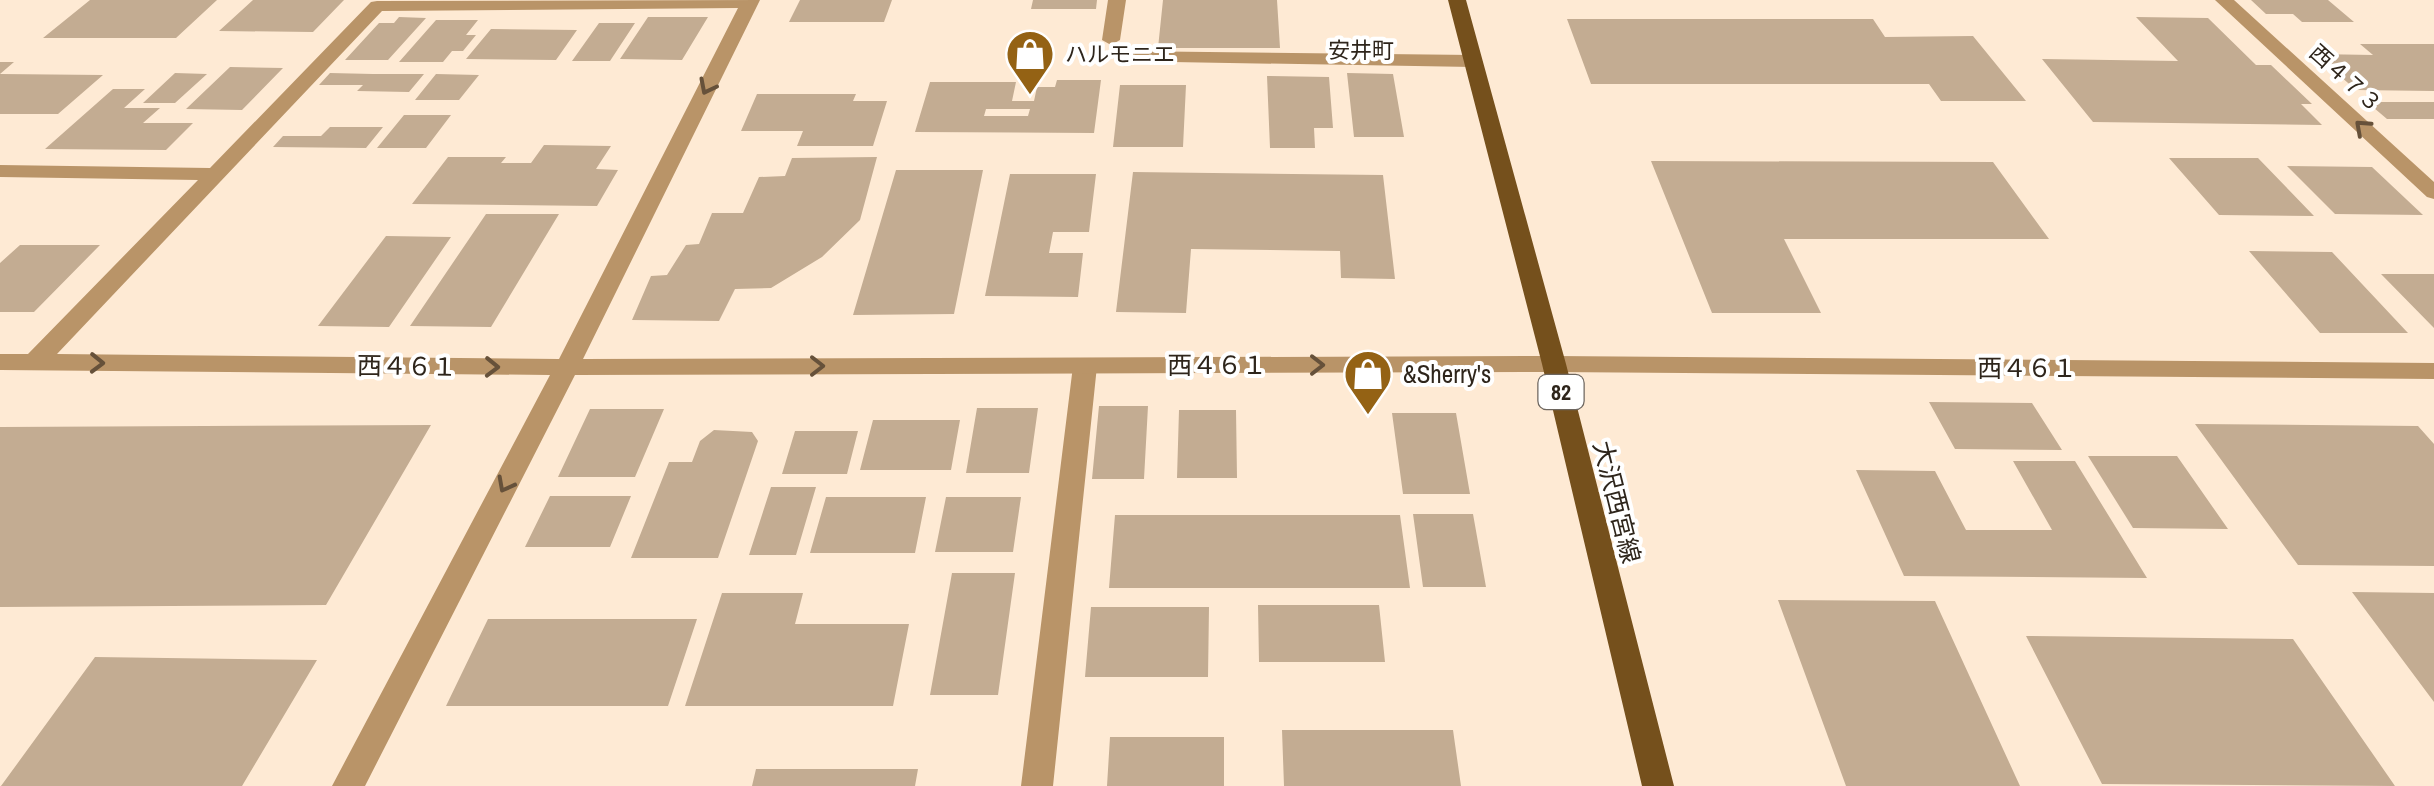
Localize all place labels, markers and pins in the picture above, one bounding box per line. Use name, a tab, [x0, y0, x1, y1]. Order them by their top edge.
shop icon: ハルモニエ	[1004, 28, 1056, 96]
place label: ハルモニエ	[1065, 39, 1175, 69]
shop icon: &Sherry's	[1342, 348, 1394, 416]
place label: &Sherry's	[1403, 357, 1491, 391]

